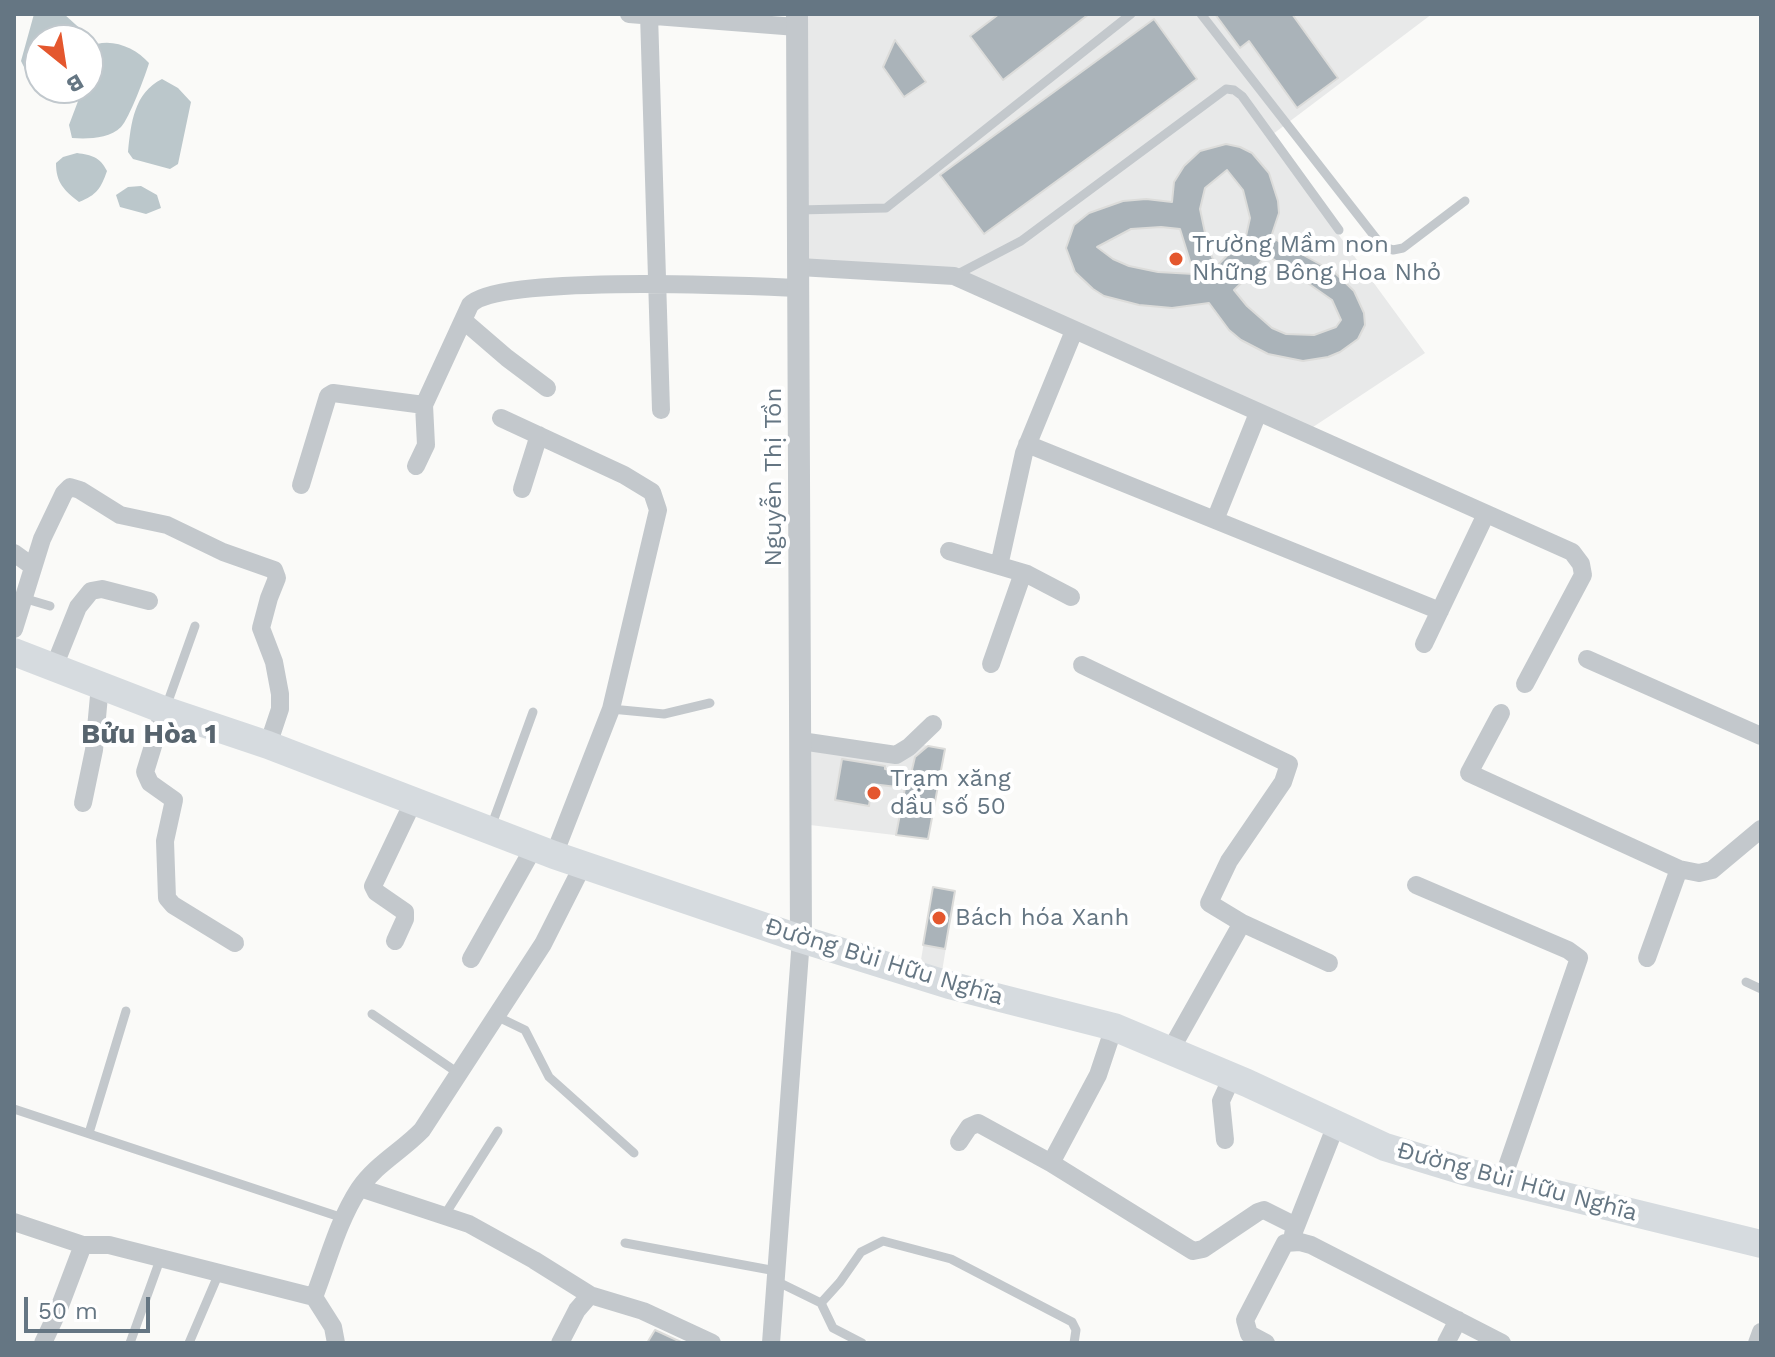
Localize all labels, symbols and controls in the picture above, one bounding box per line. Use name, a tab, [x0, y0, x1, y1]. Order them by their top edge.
north arrow	[24, 24, 104, 104]
text: B	[62, 69, 88, 98]
place label: Trường Mầm non Những Bông Hoa Nhỏ	[1192, 231, 1441, 287]
marker: Trường Mầm non Những Bông Hoa Nhỏ	[1167, 250, 1185, 268]
street label: Nguyễn Thị Tồn	[760, 388, 788, 566]
district label: Bửu Hòa 1	[81, 718, 217, 752]
place label: Trạm xăng dầu số 50	[890, 765, 1011, 821]
marker: Trạm xăng dầu số 50	[865, 784, 883, 802]
place label: Bách hóa Xanh	[955, 904, 1129, 932]
marker: Bách hóa Xanh	[930, 909, 948, 927]
street label: Đường Bùi Hữu Nghĩa	[761, 912, 1007, 1012]
street label: Đường Bùi Hữu Nghĩa	[1394, 1136, 1640, 1228]
scale bar	[28, 1281, 154, 1331]
text: 50 m	[38, 1297, 98, 1325]

